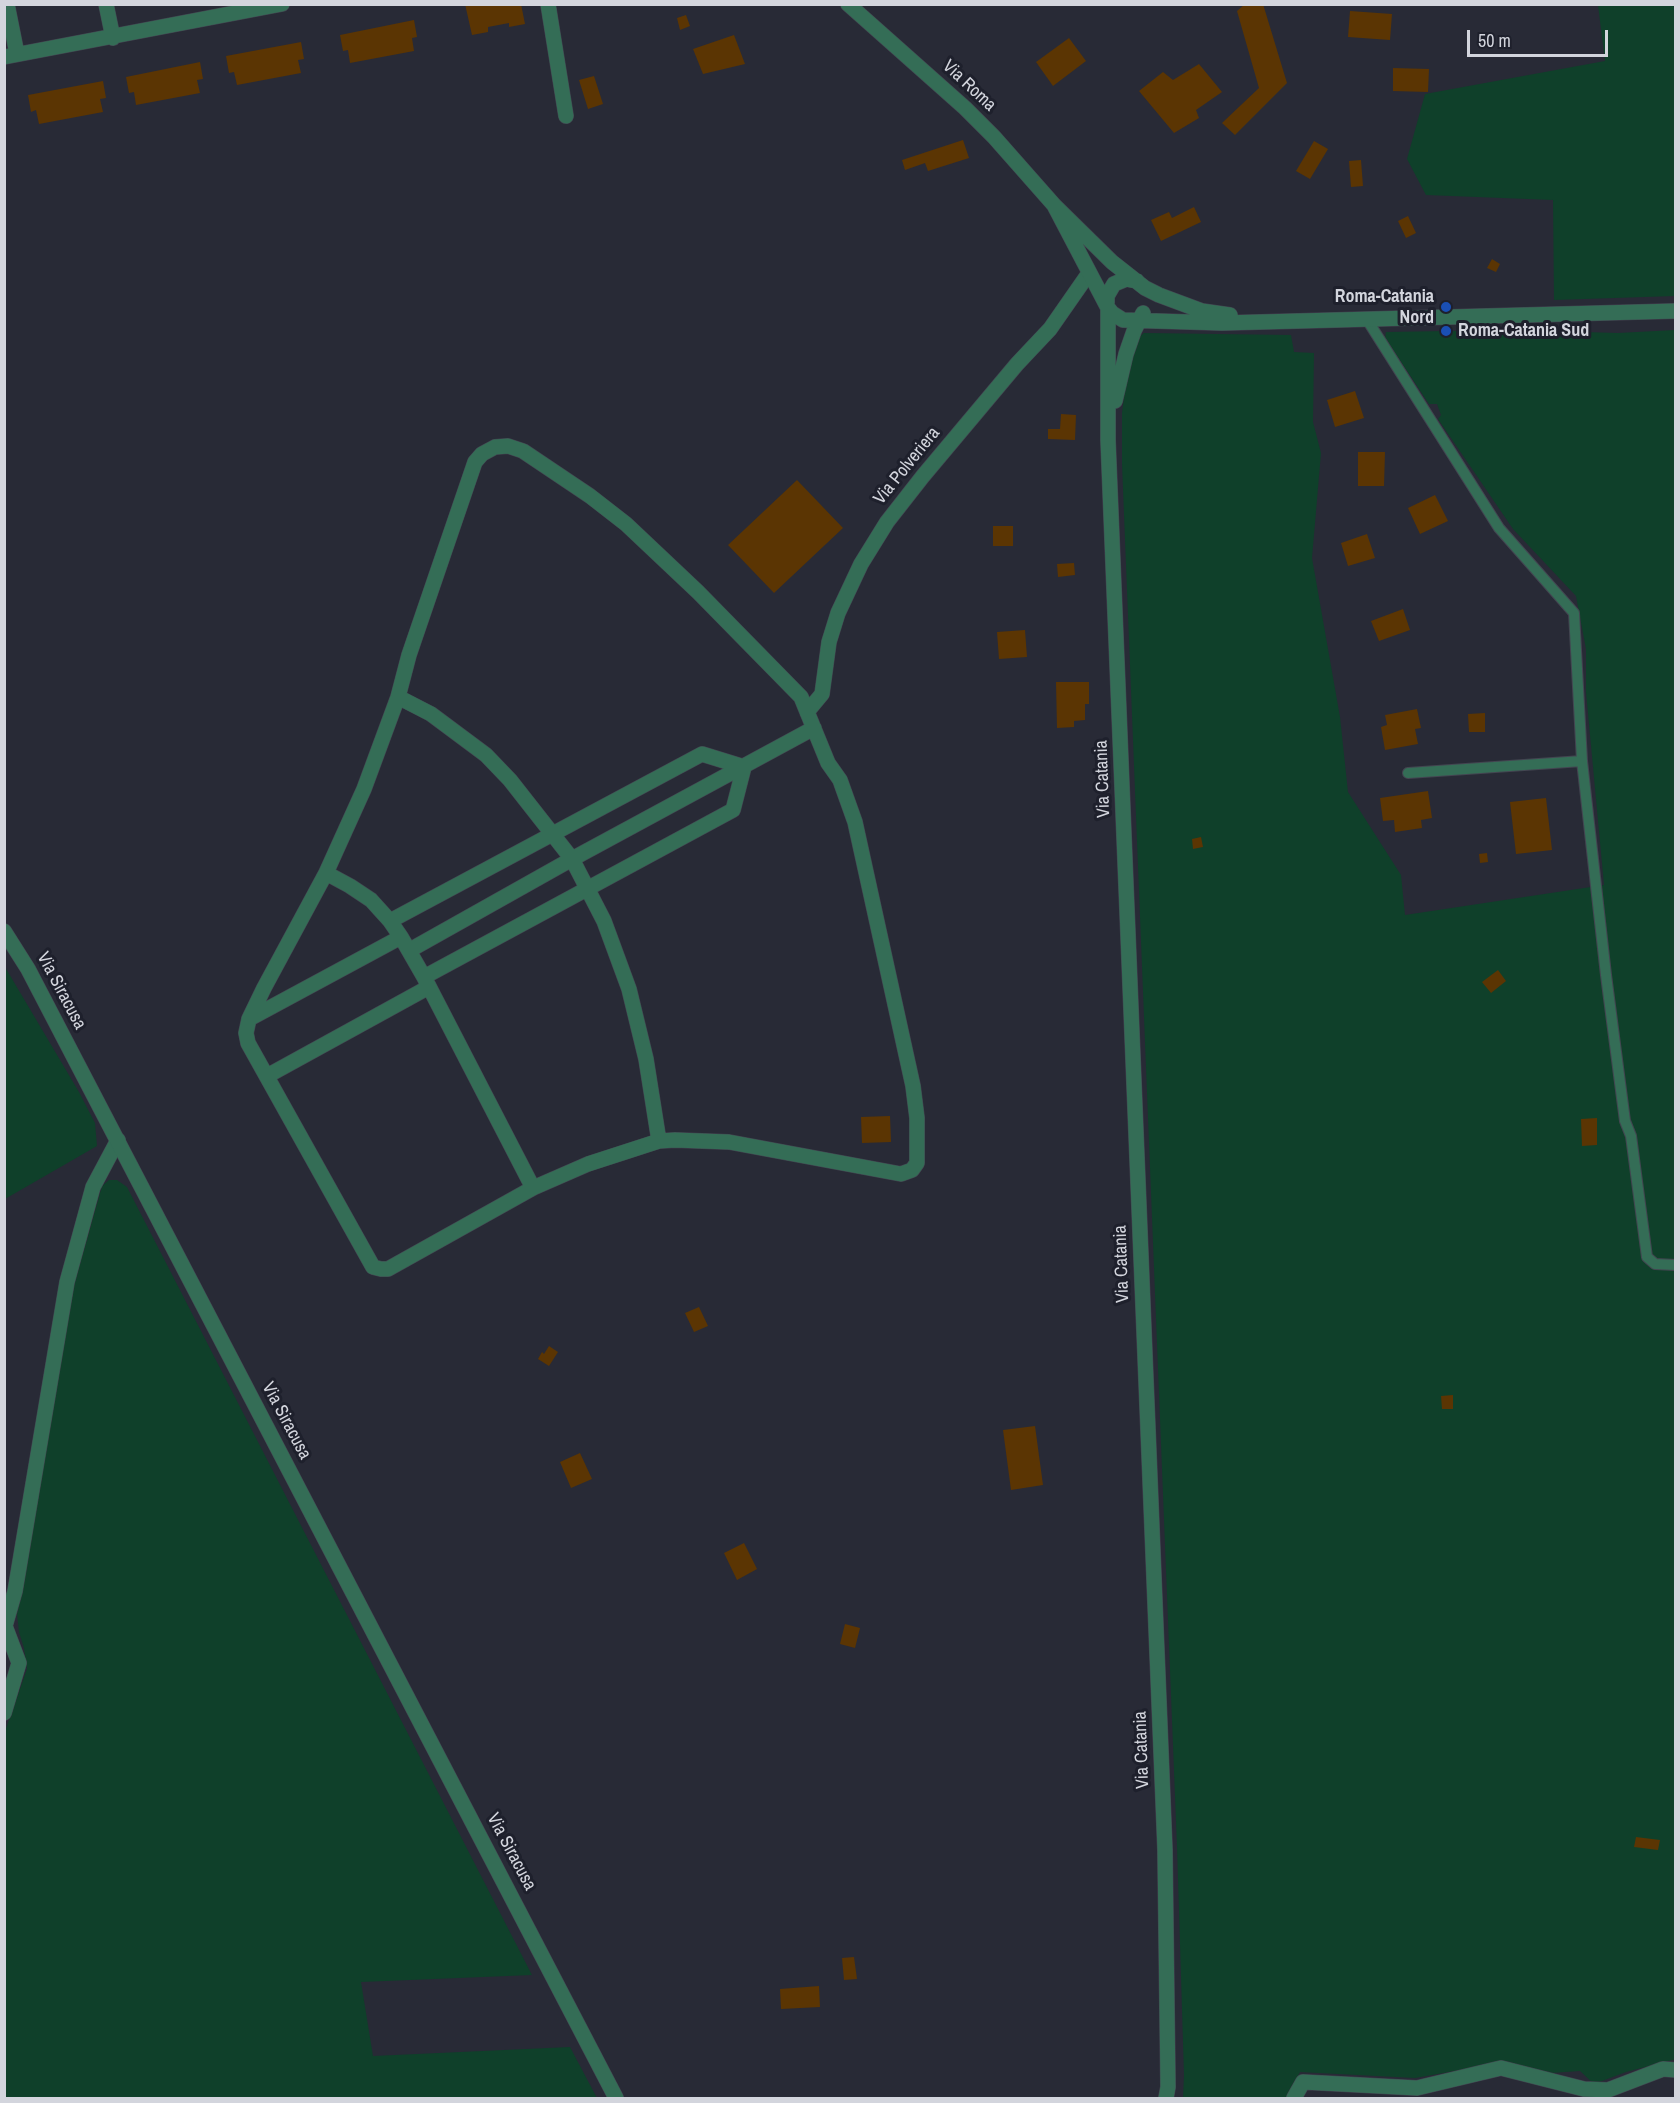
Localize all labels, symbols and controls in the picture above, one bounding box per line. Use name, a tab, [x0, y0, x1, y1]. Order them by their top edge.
scale bar	[1470, 18, 1611, 56]
text: 50 m	[1478, 28, 1511, 53]
street label: Via Roma	[938, 56, 1000, 116]
place label: Roma-Catania Nord	[1335, 286, 1434, 328]
marker: Roma-Catania Nord	[1439, 300, 1453, 314]
place label: Roma-Catania Sud	[1458, 320, 1589, 342]
marker: Roma-Catania Sud	[1439, 324, 1453, 338]
street label: Via Polveriera	[869, 423, 945, 509]
street label: Via Catania	[1091, 740, 1115, 818]
street label: Via Siracusa	[32, 949, 90, 1033]
street label: Via Catania	[1110, 1225, 1134, 1303]
street label: Via Siracusa	[257, 1379, 315, 1463]
street label: Via Catania	[1130, 1711, 1154, 1789]
street label: Via Siracusa	[482, 1810, 540, 1894]

